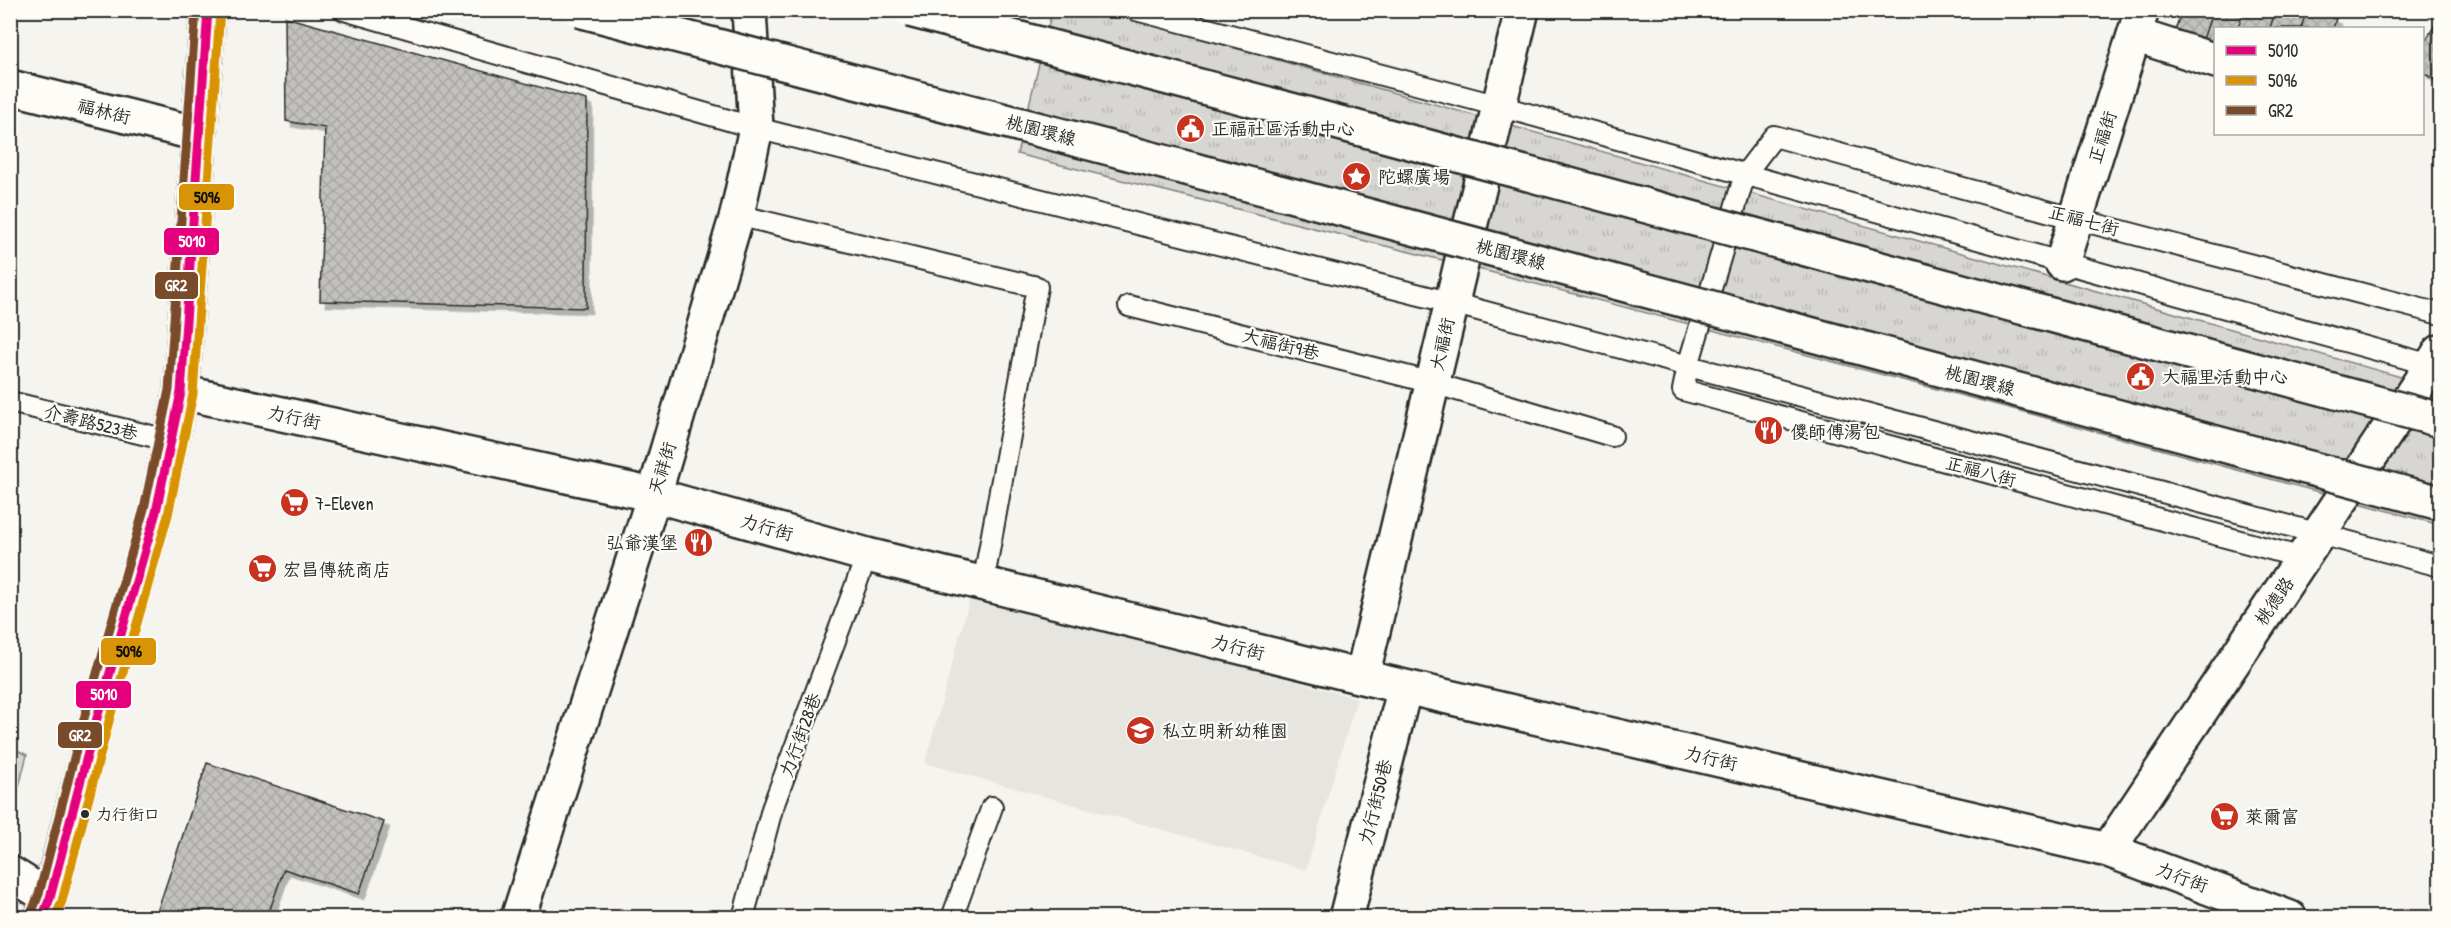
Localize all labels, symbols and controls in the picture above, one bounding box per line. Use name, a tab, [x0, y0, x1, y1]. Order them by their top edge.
legend	[2214, 27, 2424, 135]
text: 5010	[2268, 38, 2298, 63]
text: 5096	[2268, 68, 2297, 93]
street label: 福林街	[75, 92, 133, 130]
text: GR2	[2268, 98, 2294, 123]
street label: 正福街	[2082, 107, 2122, 167]
street label: 桃園環線	[1003, 109, 1079, 151]
public building icon: 正福社區活動中心	[1174, 112, 1206, 144]
place label: 正福社區活動中心	[1211, 116, 1355, 141]
place icon: 陀螺廣場	[1341, 160, 1373, 192]
place label: 陀螺廣場	[1378, 164, 1450, 189]
line badge: 5096	[178, 183, 235, 211]
text: 5096	[194, 186, 221, 208]
street label: 正福七街	[2046, 199, 2122, 241]
line badge: 5010	[163, 227, 220, 256]
text: 5010	[179, 230, 205, 252]
street label: 桃園環線	[1473, 233, 1549, 275]
line badge: GR2	[154, 271, 199, 300]
text: GR2	[165, 274, 188, 296]
street label: 大福街	[1424, 315, 1460, 373]
street label: 大福街9巷	[1240, 322, 1322, 366]
street label: 桃園環線	[1942, 359, 2018, 401]
public building icon: 大福里活動中心	[2125, 360, 2157, 392]
place label: 大福里活動中心	[2162, 364, 2288, 389]
street label: 介壽路523巷	[41, 398, 141, 446]
street label: 力行街	[265, 399, 323, 435]
restaurant icon: 儍師傅湯包	[1753, 415, 1785, 447]
place label: 儍師傅湯包	[1790, 419, 1880, 444]
street label: 天祥街	[642, 439, 682, 497]
street label: 正福八街	[1943, 450, 2019, 492]
supermarket icon: 7-Eleven	[278, 487, 310, 519]
place label: 7-Eleven	[315, 491, 374, 516]
street label: 力行街	[738, 508, 796, 546]
restaurant icon: 弘爺漢堡	[683, 526, 715, 558]
place label: 弘爺漢堡	[606, 530, 678, 555]
supermarket icon: 宏昌傳統商店	[246, 553, 278, 585]
place label: 宏昌傳統商店	[283, 557, 391, 582]
street label: 桃德路	[2249, 572, 2299, 630]
street label: 力行街	[1209, 628, 1267, 666]
line badge: 5096	[100, 637, 157, 666]
text: 5096	[116, 640, 143, 662]
line badge: 5010	[75, 680, 132, 709]
text: 5010	[91, 683, 117, 705]
street label: 力行街28巷	[773, 689, 827, 781]
school or university icon: 私立明新幼稚園	[1125, 714, 1157, 746]
place label: 私立明新幼稚園	[1162, 718, 1288, 743]
line badge: GR2	[57, 721, 103, 749]
text: GR2	[69, 724, 92, 746]
street label: 力行街	[1682, 740, 1740, 776]
street label: 力行街50巷	[1352, 756, 1398, 848]
supermarket icon: 萊爾富	[2208, 800, 2240, 832]
place label: 力行街口	[96, 803, 160, 825]
place label: 萊爾富	[2245, 804, 2299, 829]
marker: 力行街口	[79, 808, 91, 820]
street label: 力行街	[2152, 856, 2212, 898]

